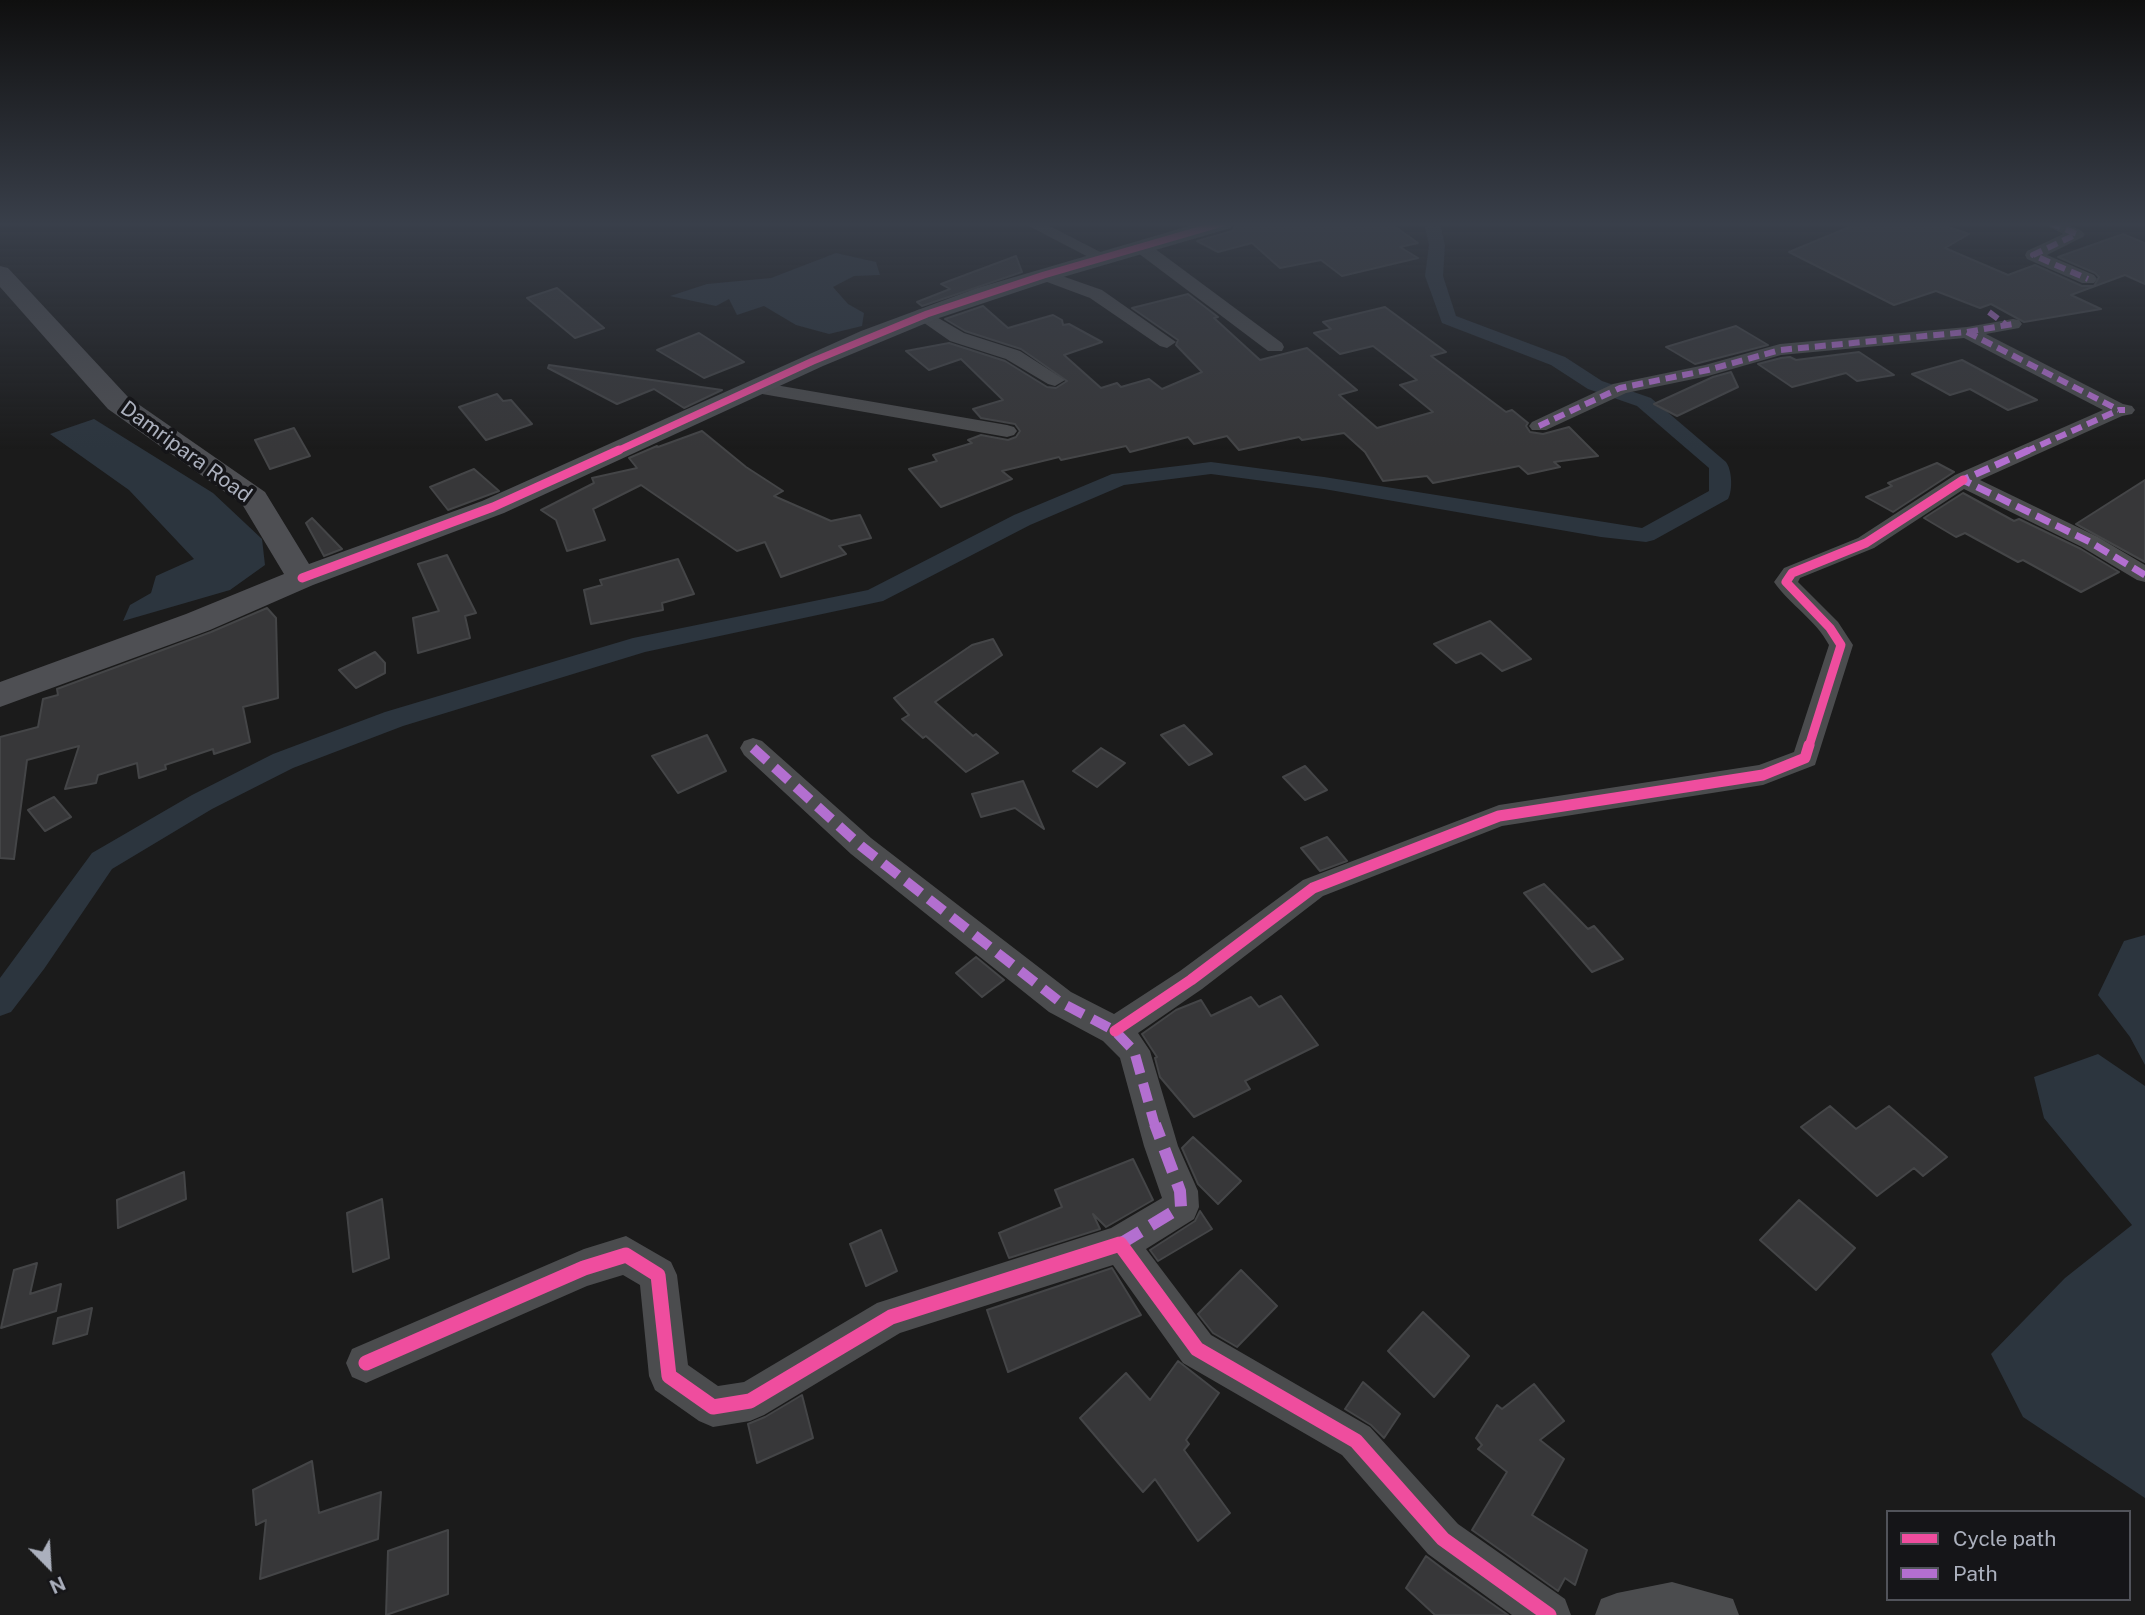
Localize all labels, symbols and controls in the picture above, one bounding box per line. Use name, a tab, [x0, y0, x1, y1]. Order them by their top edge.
street label: Damripara Road	[115, 396, 257, 508]
legend	[1886, 1510, 2131, 1601]
text: Cycle path	[1953, 1526, 2056, 1551]
north arrow	[14, 1531, 84, 1601]
text: Path	[1953, 1561, 1998, 1586]
text: N	[46, 1572, 69, 1598]

